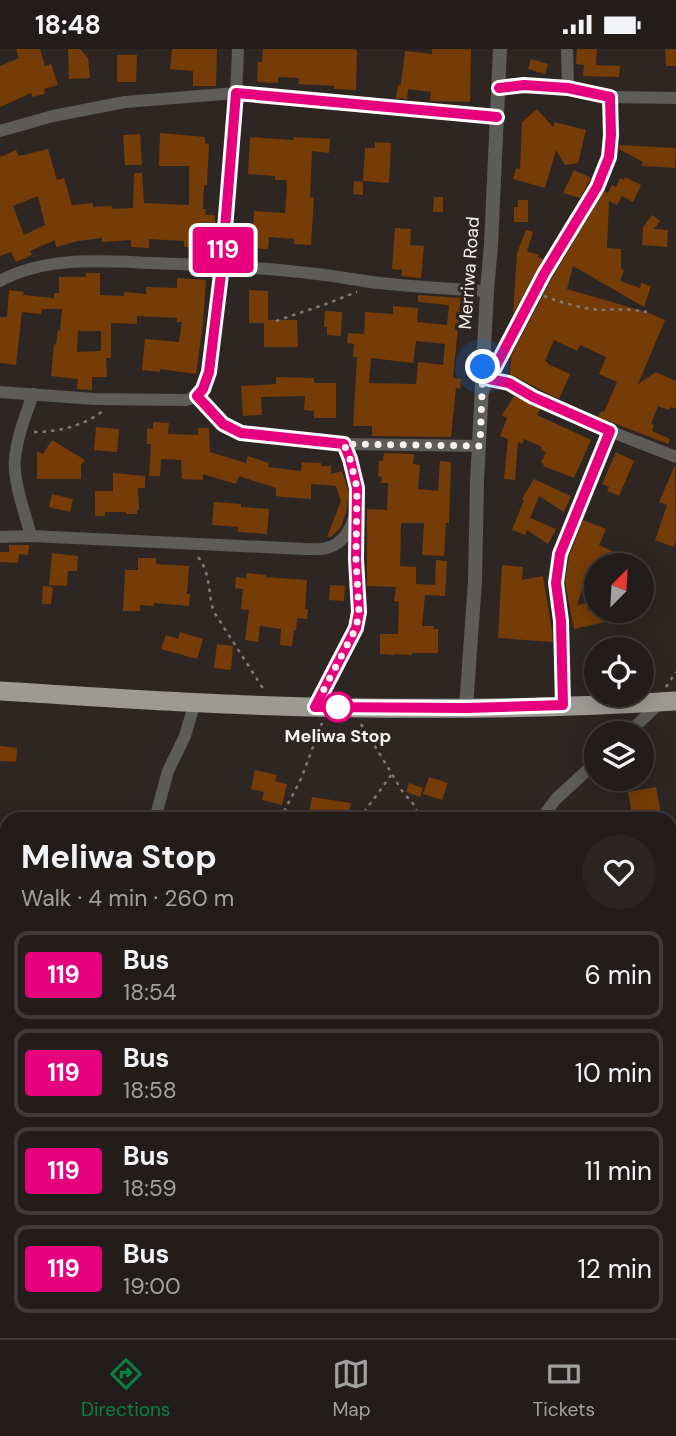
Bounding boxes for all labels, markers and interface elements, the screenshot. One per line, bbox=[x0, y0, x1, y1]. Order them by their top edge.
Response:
text: 18:48 bbox=[35, 8, 101, 42]
street label: Merriwa Road bbox=[453, 216, 485, 330]
line badge: 119 bbox=[183, 227, 263, 273]
text: 119 bbox=[207, 234, 239, 265]
your location bbox=[465, 349, 500, 384]
north arrow bbox=[584, 553, 654, 623]
map controls bbox=[584, 553, 654, 791]
button: locate bbox=[584, 637, 654, 707]
marker: Meliwa Stop bbox=[323, 692, 353, 722]
button: layers bbox=[584, 721, 654, 791]
place label: Meliwa Stop bbox=[285, 724, 391, 748]
text: Meliwa Stop bbox=[21, 835, 217, 878]
button: heart bbox=[582, 835, 656, 909]
text: Walk · 4 min · 260 m bbox=[21, 883, 234, 913]
text: Bus bbox=[123, 943, 169, 977]
text: 6 min bbox=[584, 958, 652, 992]
text: 119 bbox=[47, 959, 80, 990]
text: 18:54 bbox=[123, 977, 177, 1007]
text: Bus bbox=[123, 1041, 169, 1075]
text: 10 min bbox=[575, 1056, 652, 1090]
text: 119 bbox=[47, 1057, 80, 1088]
text: 18:58 bbox=[123, 1075, 177, 1105]
text: Bus bbox=[123, 1139, 169, 1173]
text: 11 min bbox=[585, 1154, 652, 1188]
text: 119 bbox=[47, 1155, 80, 1186]
text: 18:59 bbox=[123, 1173, 177, 1203]
text: Bus bbox=[123, 1237, 169, 1271]
text: 12 min bbox=[578, 1252, 652, 1286]
text: 119 bbox=[47, 1253, 80, 1284]
text: 19:00 bbox=[123, 1271, 181, 1301]
tab: Directions bbox=[81, 1355, 170, 1422]
tab: Map bbox=[332, 1355, 371, 1422]
tab: Tickets bbox=[533, 1355, 595, 1422]

